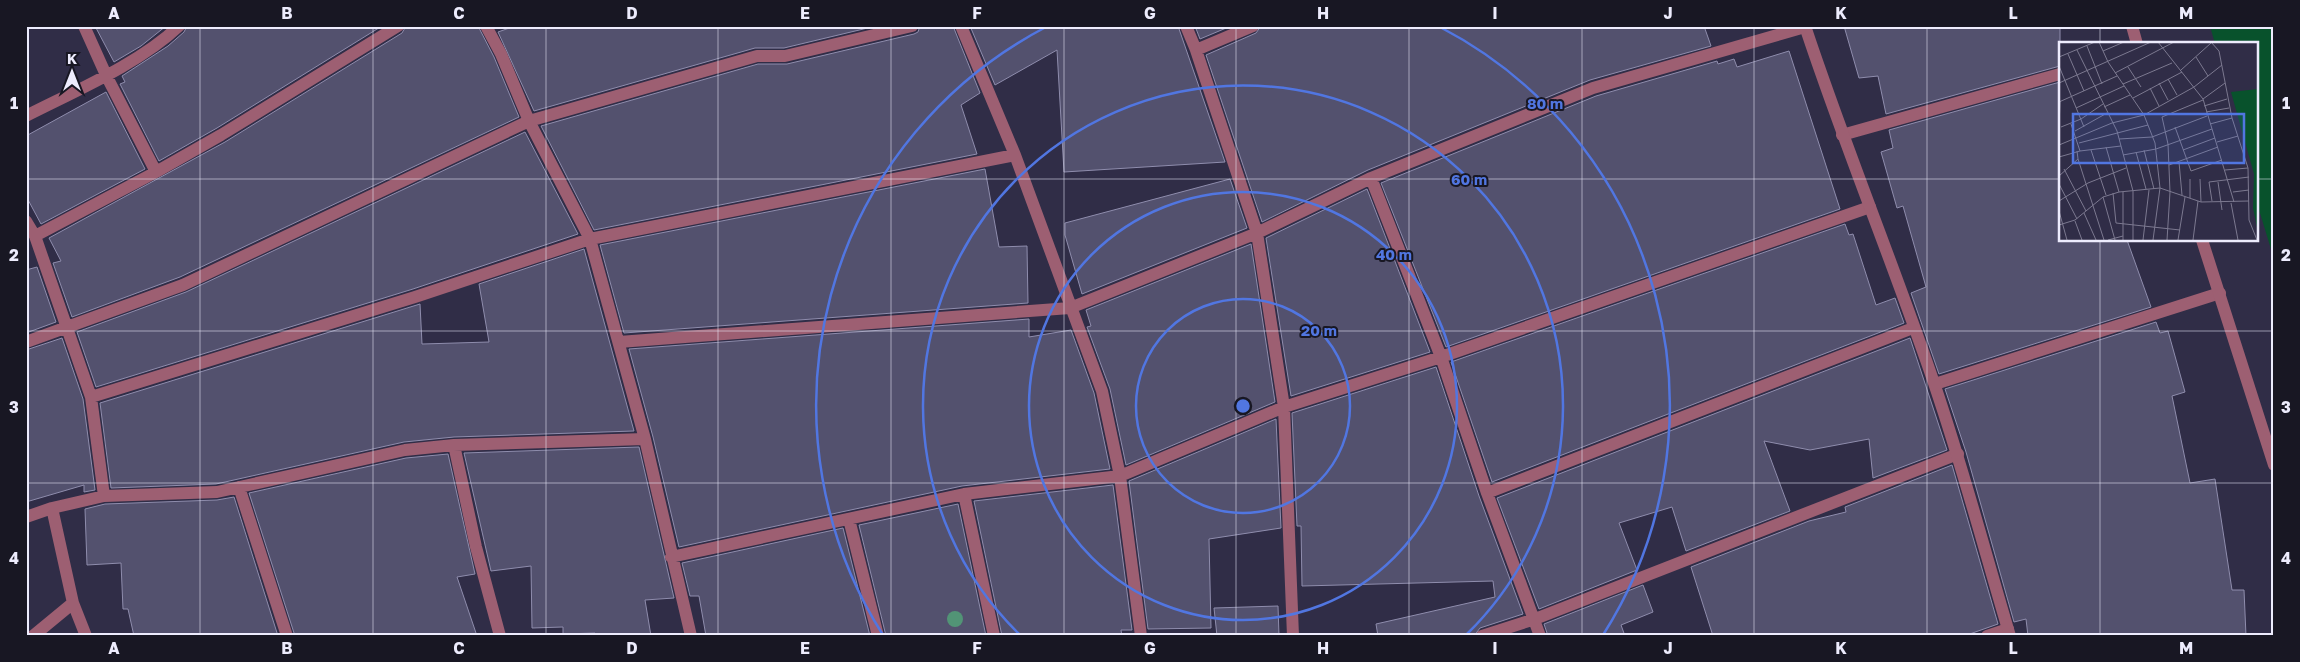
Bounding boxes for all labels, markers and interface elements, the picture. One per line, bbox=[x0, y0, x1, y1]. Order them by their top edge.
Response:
text: A bbox=[108, 3, 120, 23]
text: B bbox=[281, 3, 293, 23]
text: C bbox=[453, 3, 465, 23]
text: D bbox=[626, 3, 638, 23]
text: E bbox=[800, 3, 810, 23]
text: F bbox=[972, 3, 982, 23]
text: G bbox=[1144, 3, 1156, 23]
text: H bbox=[1317, 3, 1329, 23]
text: I bbox=[1492, 3, 1498, 23]
text: J bbox=[1663, 3, 1673, 23]
text: K bbox=[1835, 3, 1847, 23]
text: L bbox=[2008, 3, 2018, 23]
text: M bbox=[2179, 3, 2193, 23]
inset map bbox=[2059, 42, 2258, 241]
north arrow bbox=[48, 48, 98, 98]
text: K bbox=[67, 50, 77, 67]
text: 1 bbox=[10, 93, 18, 113]
text: 1 bbox=[2282, 93, 2290, 113]
text: 80 m bbox=[1527, 94, 1563, 112]
text: 60 m bbox=[1451, 170, 1487, 188]
text: 2 bbox=[9, 245, 19, 265]
text: 40 m bbox=[1376, 245, 1412, 263]
text: 2 bbox=[2281, 245, 2291, 265]
text: 20 m bbox=[1301, 321, 1337, 339]
text: 3 bbox=[9, 397, 19, 417]
centre of rings bbox=[1234, 397, 1252, 415]
text: 3 bbox=[2281, 397, 2291, 417]
text: 4 bbox=[9, 548, 19, 568]
text: 4 bbox=[2281, 548, 2291, 568]
text: A bbox=[108, 638, 120, 658]
text: B bbox=[281, 638, 293, 658]
text: C bbox=[453, 638, 465, 658]
text: D bbox=[626, 638, 638, 658]
text: E bbox=[800, 638, 810, 658]
text: F bbox=[972, 638, 982, 658]
text: G bbox=[1144, 638, 1156, 658]
text: H bbox=[1317, 638, 1329, 658]
text: I bbox=[1492, 638, 1498, 658]
text: J bbox=[1663, 638, 1673, 658]
text: K bbox=[1835, 638, 1847, 658]
text: L bbox=[2008, 638, 2018, 658]
text: M bbox=[2179, 638, 2193, 658]

